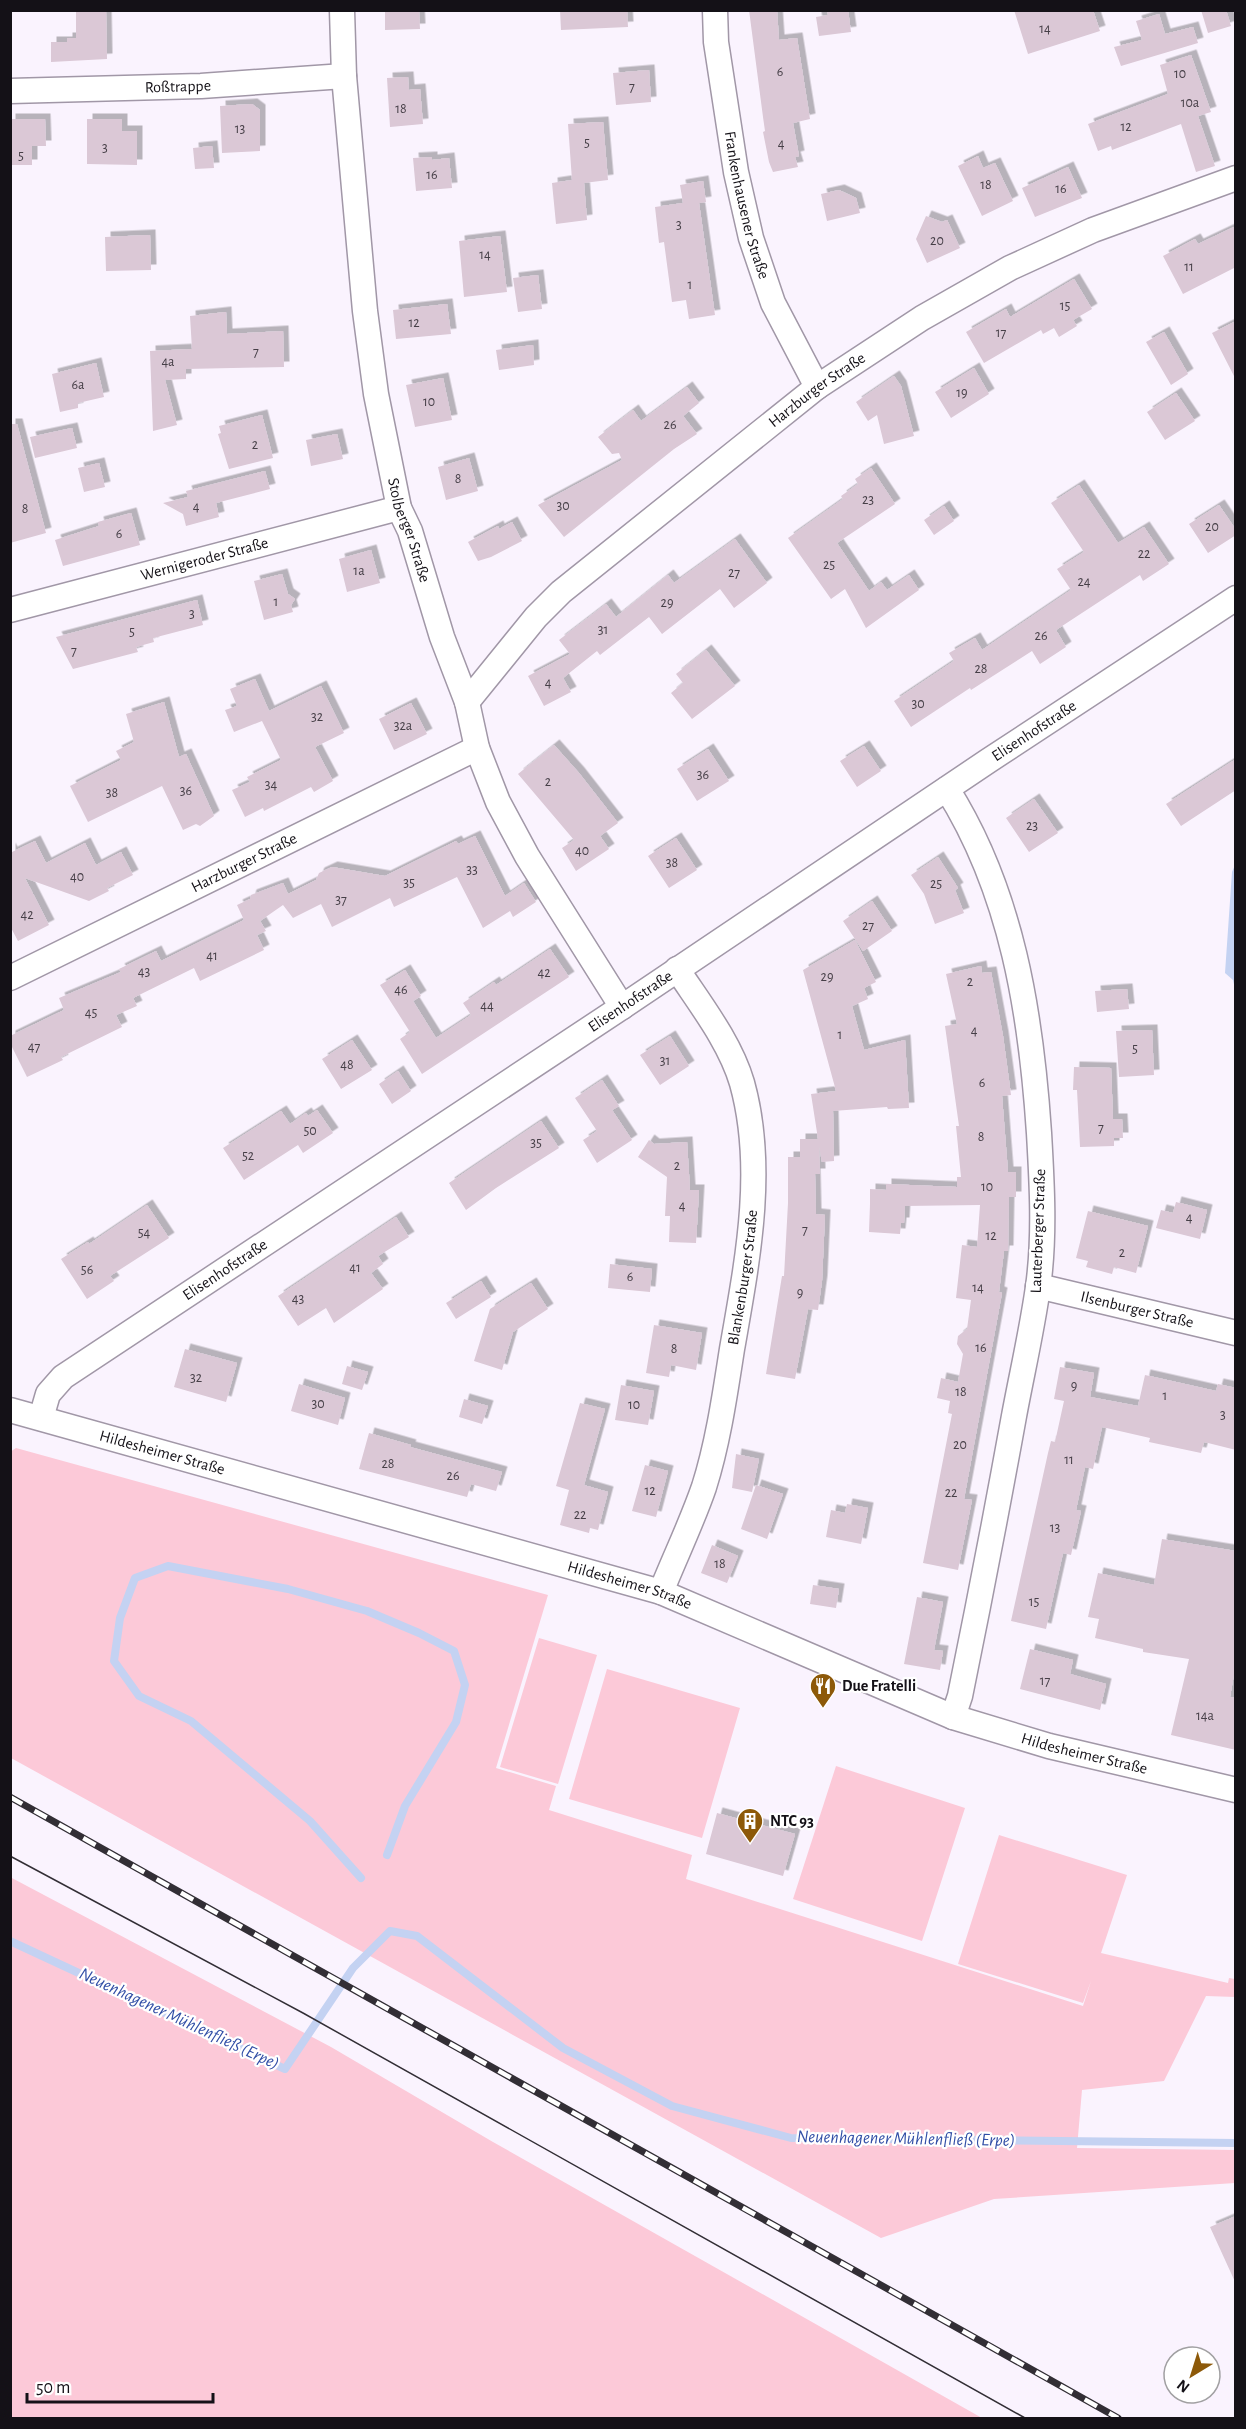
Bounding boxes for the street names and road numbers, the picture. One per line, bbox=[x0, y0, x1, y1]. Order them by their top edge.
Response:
street label: Roßtrappe bbox=[145, 77, 212, 95]
street label: Frankenhausener Straße bbox=[722, 130, 772, 281]
street label: Harzburger Straße bbox=[766, 350, 868, 430]
street label: Stolberger Straße bbox=[385, 476, 433, 584]
street label: Wernigeroder Straße bbox=[139, 535, 270, 583]
street label: Elisenhofstraße bbox=[989, 697, 1079, 764]
street label: Harzburger Straße bbox=[189, 830, 299, 895]
street label: Elisenhofstraße bbox=[585, 968, 675, 1035]
street label: Lauterberger Straße bbox=[1028, 1168, 1048, 1294]
street label: Blankenburger Straße bbox=[725, 1209, 760, 1346]
street label: Elisenhofstraße bbox=[180, 1236, 270, 1303]
street label: Ilsenburger Straße bbox=[1079, 1288, 1195, 1331]
street label: Hildesheimer Straße bbox=[98, 1427, 227, 1478]
street label: Hildesheimer Straße bbox=[566, 1558, 694, 1612]
street label: Hildesheimer Straße bbox=[1019, 1730, 1149, 1777]

